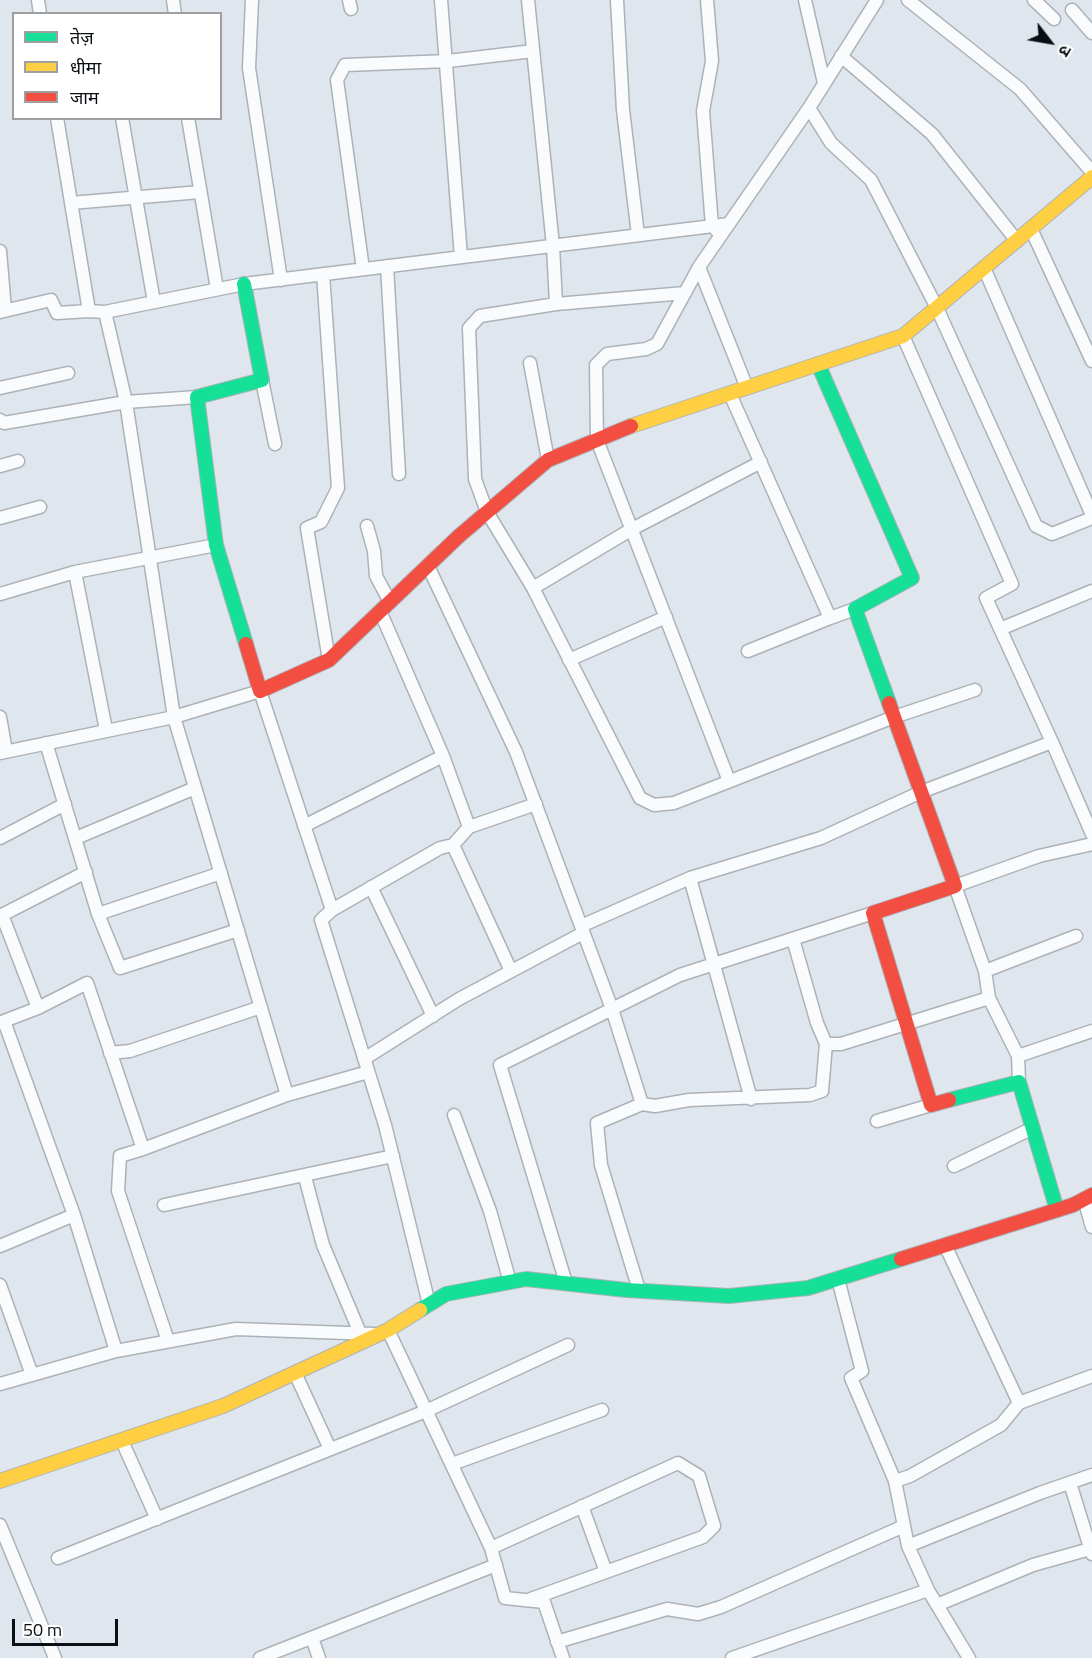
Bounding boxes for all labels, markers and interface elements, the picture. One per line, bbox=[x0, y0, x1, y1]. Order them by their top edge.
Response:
legend bbox=[12, 12, 222, 120]
north arrow bbox=[1020, 12, 1080, 72]
text: तेज़ bbox=[70, 24, 94, 51]
text: उ bbox=[1053, 41, 1078, 61]
text: धीमा bbox=[70, 54, 101, 81]
text: जाम bbox=[70, 84, 99, 111]
scale bar bbox=[15, 1607, 122, 1645]
text: 50 m bbox=[23, 1616, 62, 1643]

